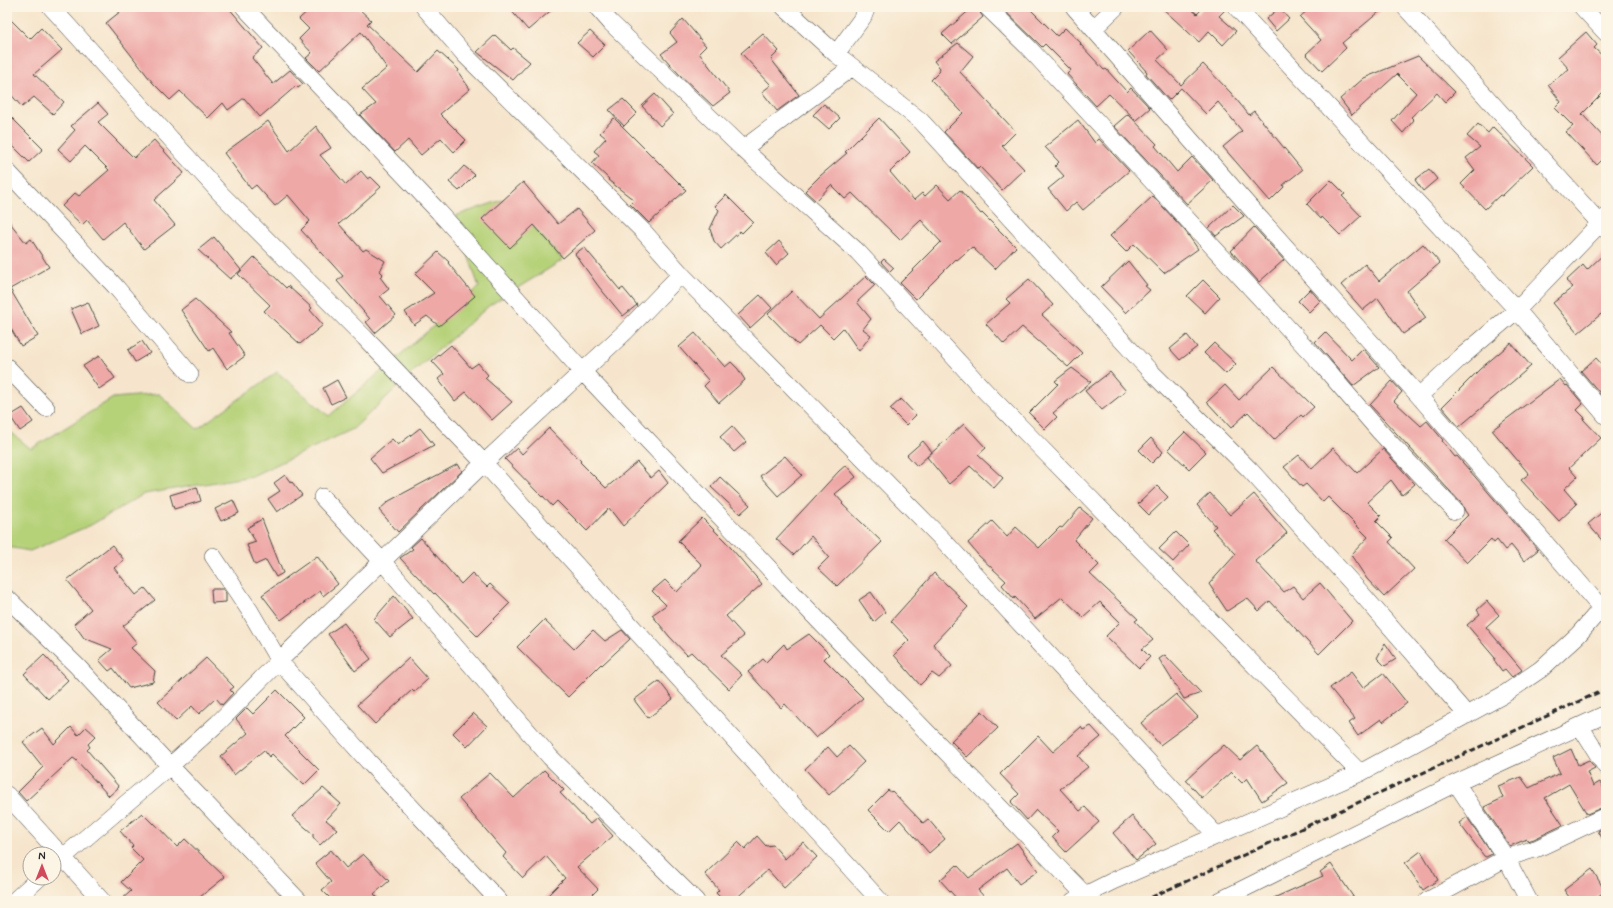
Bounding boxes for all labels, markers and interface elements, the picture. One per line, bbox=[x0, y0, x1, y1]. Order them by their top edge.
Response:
north arrow bbox=[22, 846, 62, 886]
text: N bbox=[38, 850, 46, 864]

